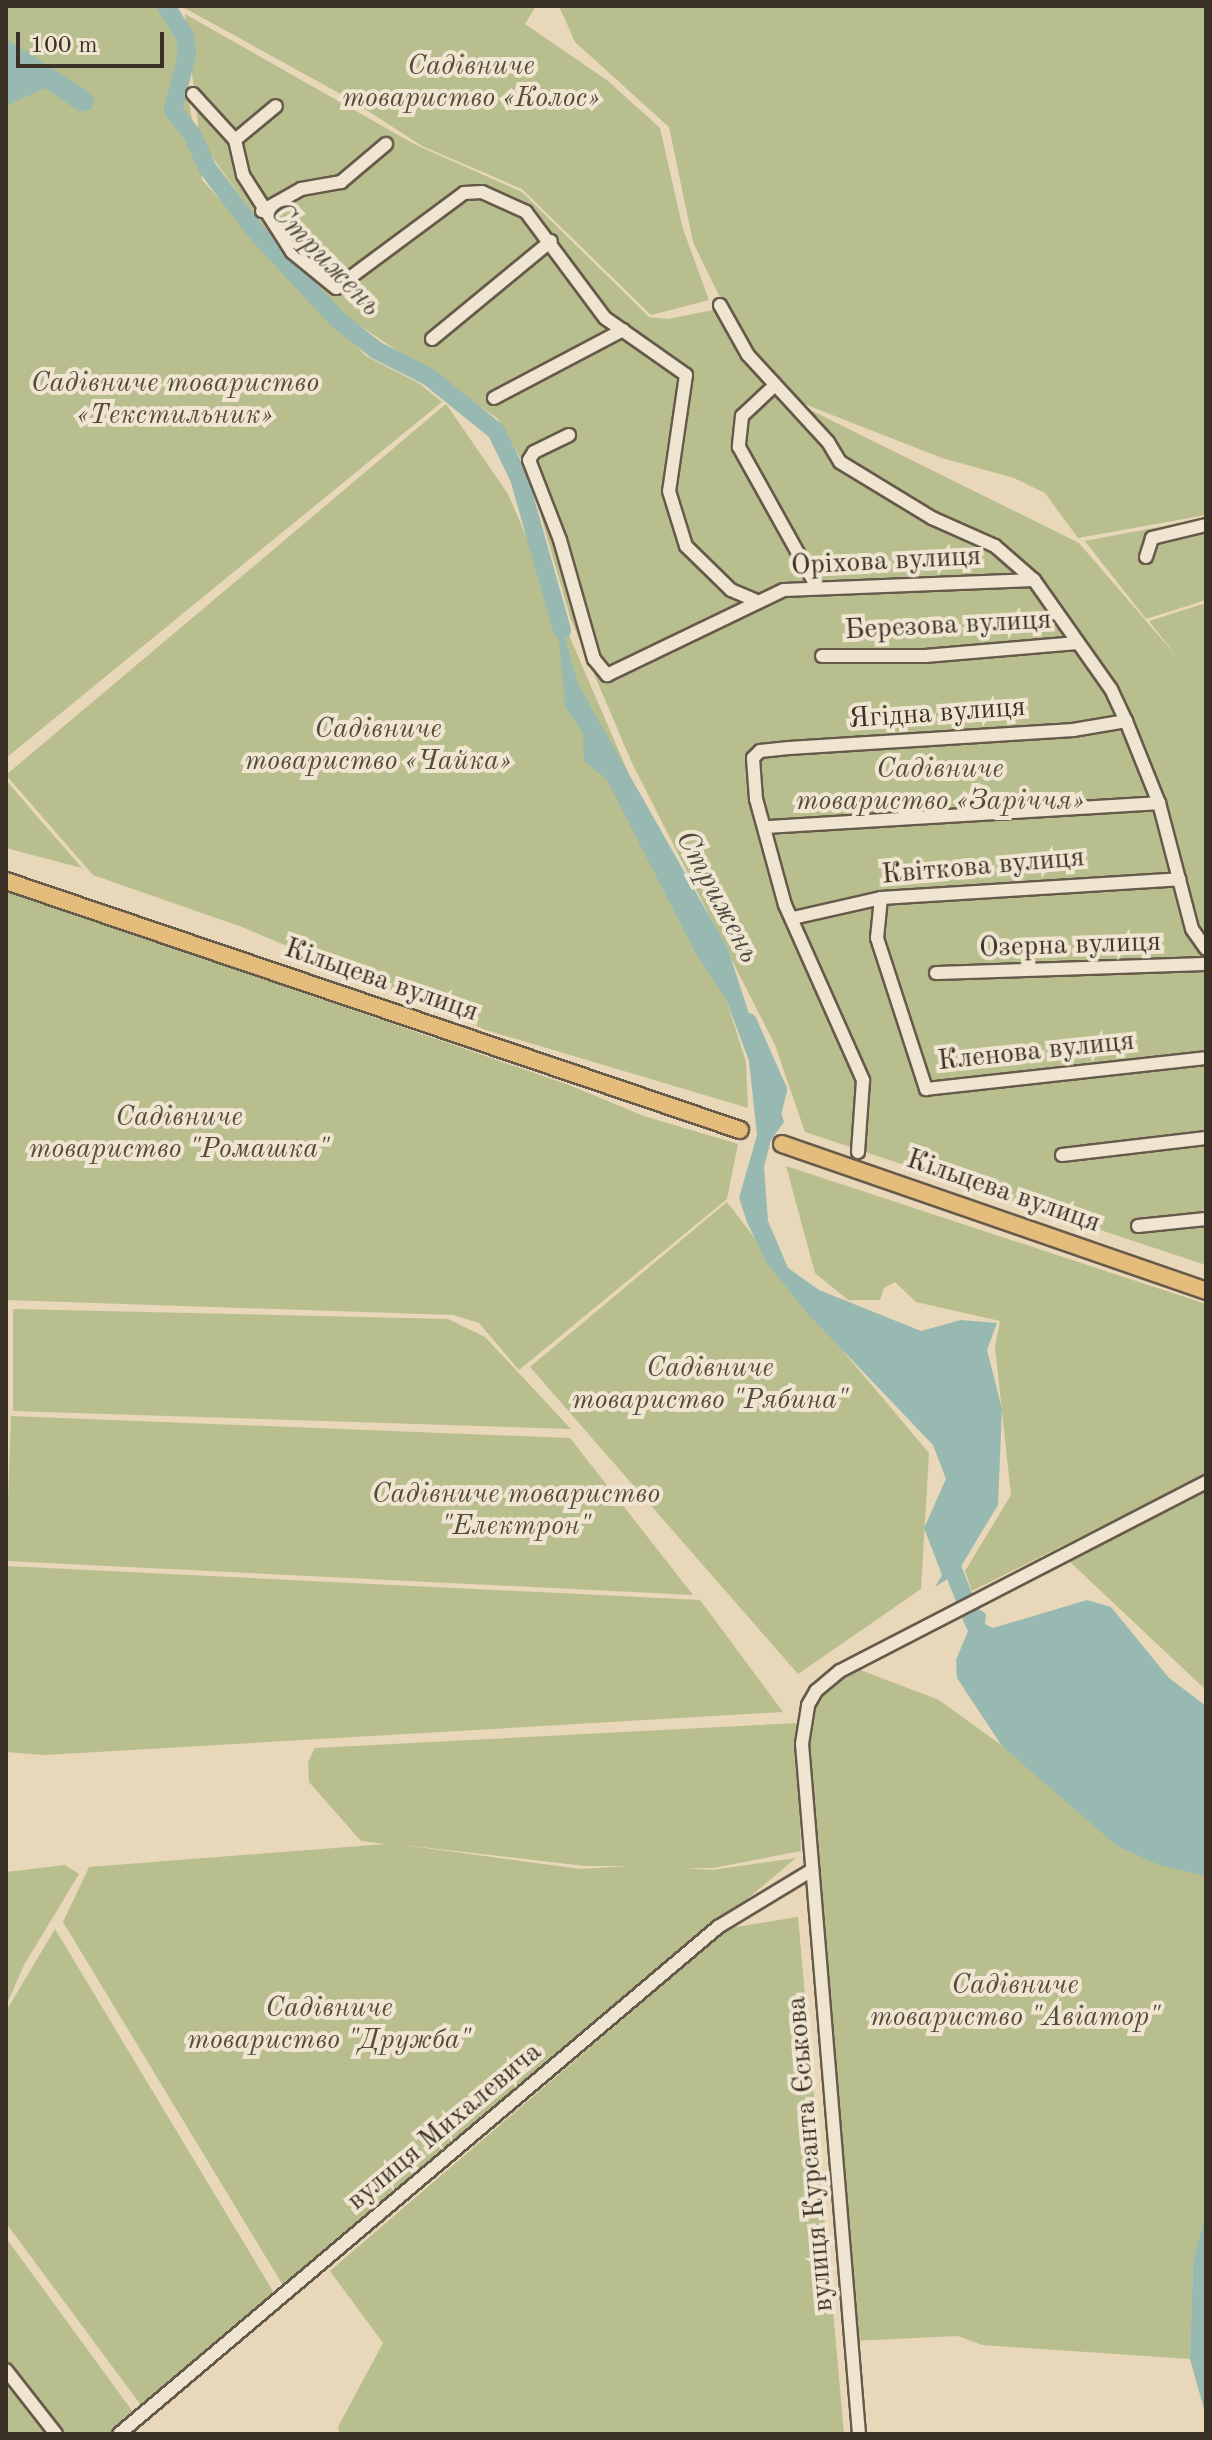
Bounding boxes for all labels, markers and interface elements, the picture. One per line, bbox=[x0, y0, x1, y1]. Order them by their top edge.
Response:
scale bar bbox=[20, 16, 168, 66]
text: 100 m bbox=[30, 34, 98, 58]
park label: Садівниче товариство «Колос» bbox=[342, 50, 600, 116]
water label: Стрижень bbox=[262, 195, 388, 325]
park label: Садівниче товариство «Текстильник» bbox=[31, 367, 319, 433]
street label: Оріхова вулиця bbox=[790, 540, 982, 584]
street label: Березова вулиця bbox=[844, 604, 1052, 648]
street label: Ягідна вулиця bbox=[847, 691, 1027, 737]
park label: Садівниче товариство «Чайка» bbox=[245, 713, 511, 779]
park label: Садівниче товариство «Заріччя» bbox=[796, 753, 1084, 819]
water label: Стрижень bbox=[667, 824, 767, 970]
street label: Квіткова вулиця bbox=[880, 841, 1086, 893]
street label: Озерна вулиця bbox=[978, 926, 1162, 966]
street label: Кільцева вулиця bbox=[280, 932, 482, 1030]
street label: Кленова вулиця bbox=[936, 1025, 1136, 1079]
park label: Садівниче товариство "Ромашка" bbox=[29, 1101, 329, 1167]
street label: Кільцева вулиця bbox=[902, 1143, 1104, 1241]
park label: Садівниче товариство "Рябина" bbox=[572, 1352, 848, 1418]
park label: Садівниче товариство "Електрон" bbox=[372, 1478, 660, 1544]
park label: Садівниче товариство "Авіатор" bbox=[870, 1969, 1160, 2035]
park label: Садівниче товариство "Дружба" bbox=[187, 1992, 471, 2058]
street label: вулиця Курсанта Єськова bbox=[780, 1995, 842, 2313]
street label: вулиця Михалевича bbox=[341, 2036, 549, 2218]

